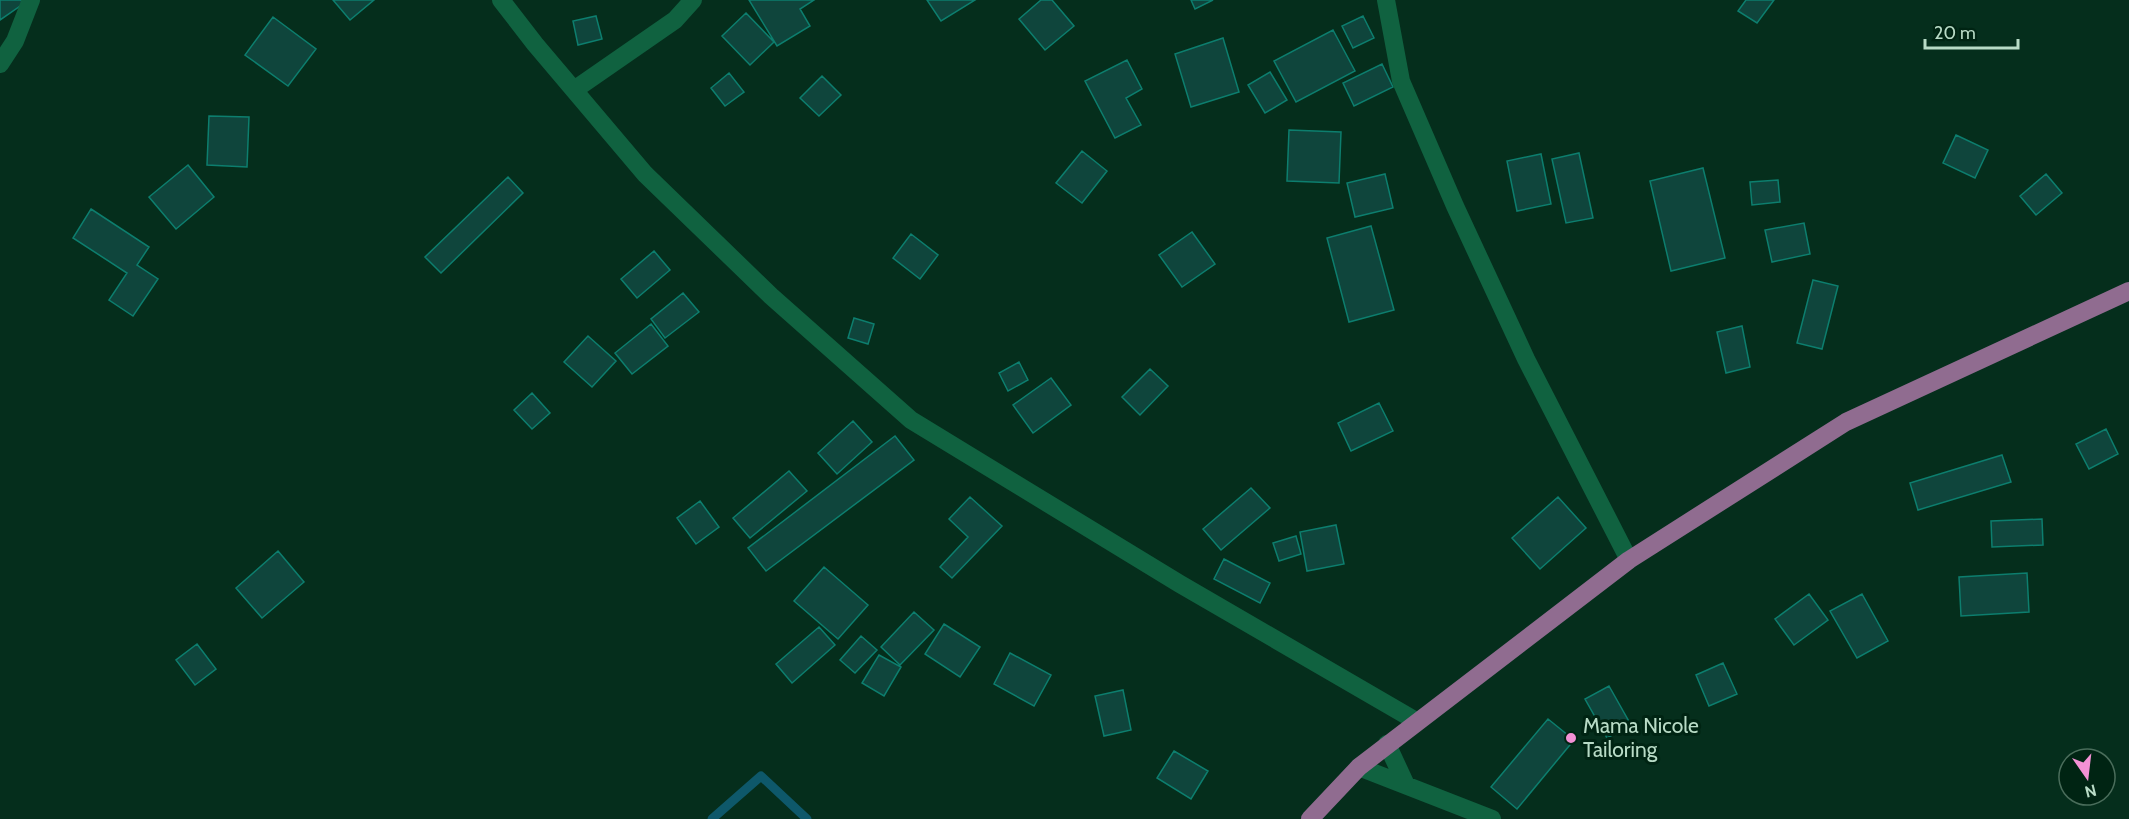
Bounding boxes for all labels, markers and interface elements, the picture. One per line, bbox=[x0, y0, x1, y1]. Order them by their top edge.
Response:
scale bar bbox=[1925, 12, 2018, 50]
text: 20 m bbox=[1934, 22, 1976, 44]
place label: Mama Nicole Tailoring bbox=[1583, 713, 1699, 762]
marker: Mama Nicole Tailoring bbox=[1564, 731, 1578, 745]
north arrow bbox=[2057, 747, 2117, 807]
text: N bbox=[2083, 780, 2098, 802]

